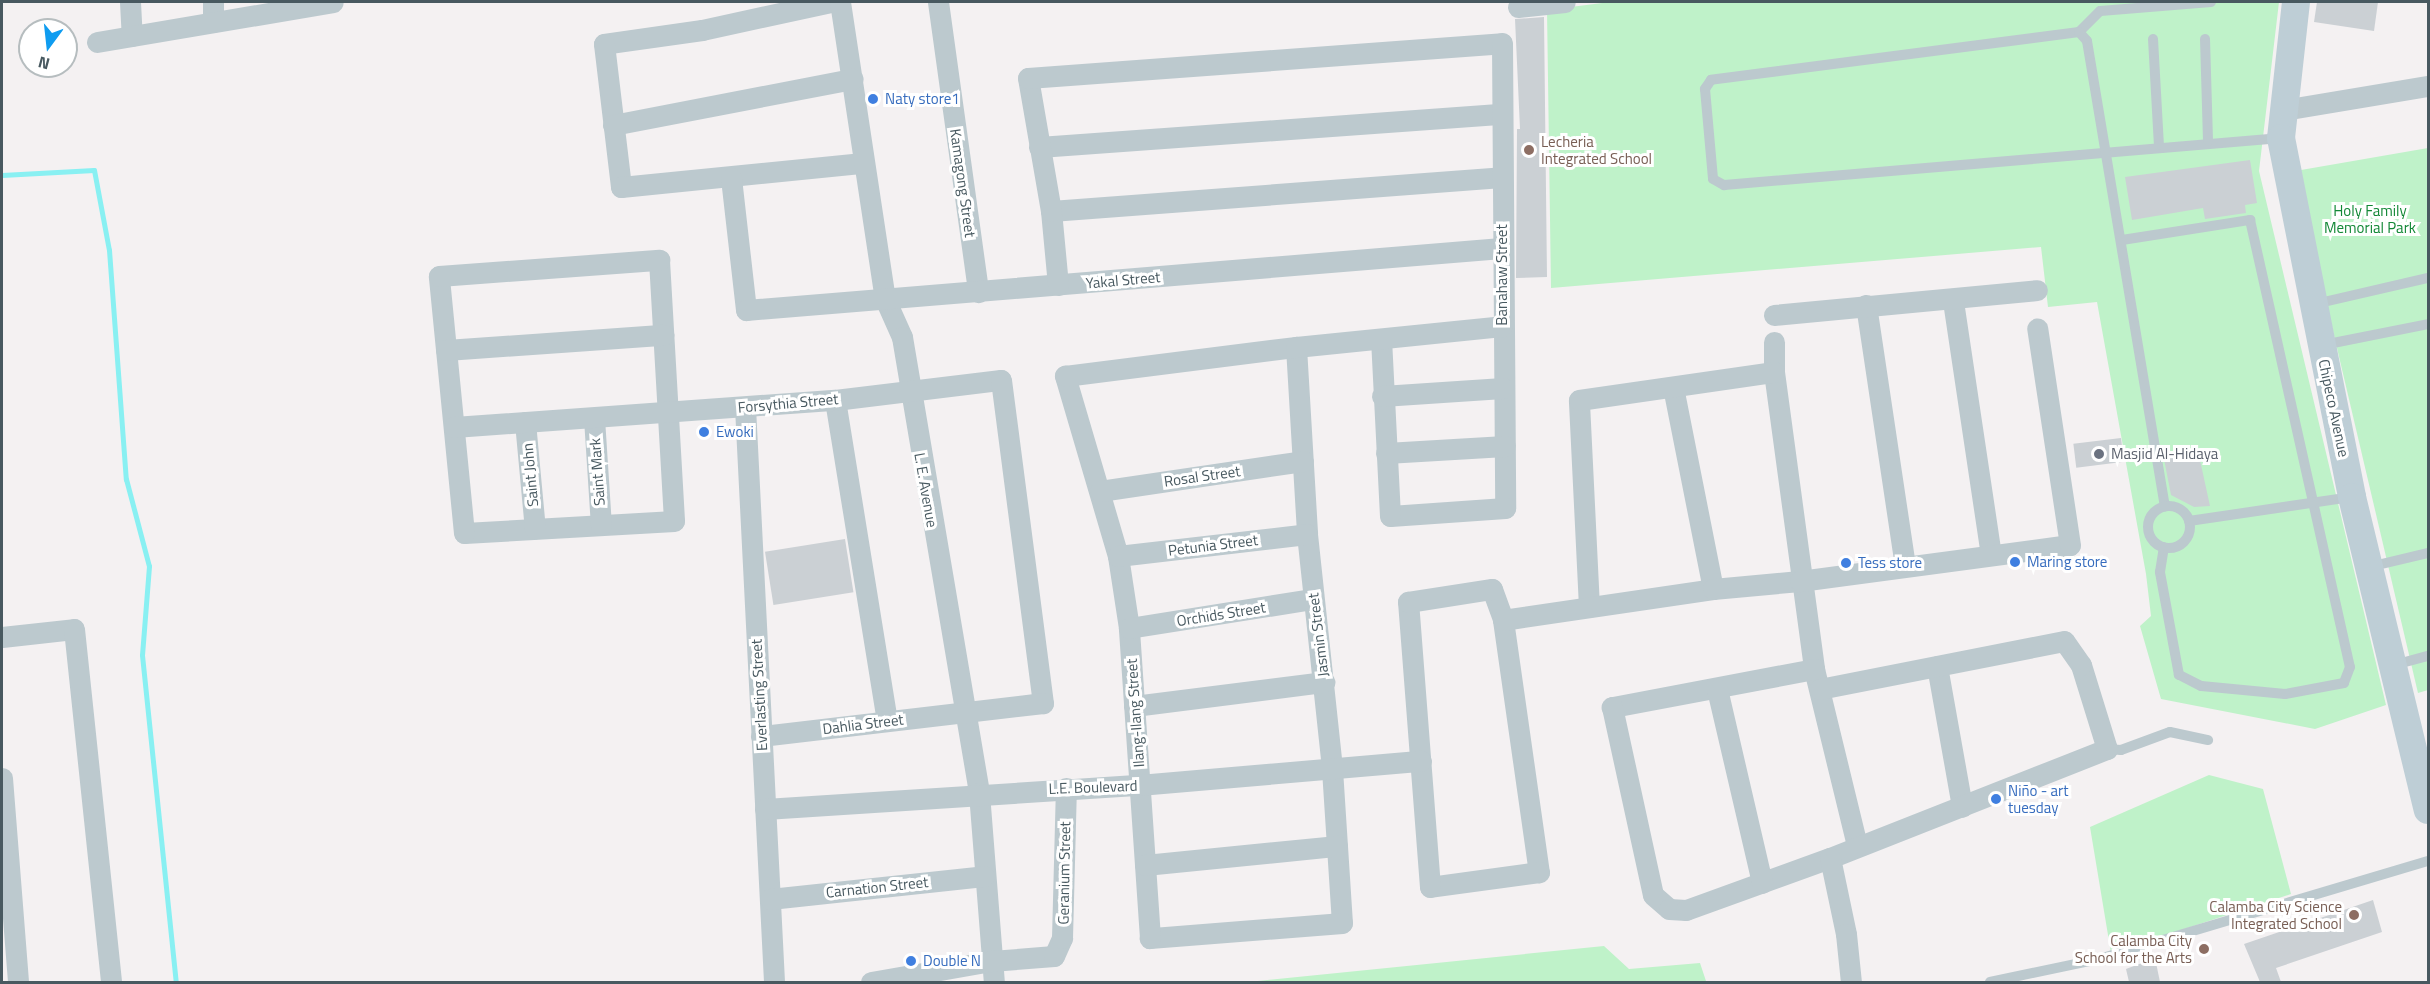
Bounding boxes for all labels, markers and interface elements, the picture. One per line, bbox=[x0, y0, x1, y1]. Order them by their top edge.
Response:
north arrow bbox=[18, 18, 78, 78]
text: N bbox=[35, 50, 52, 76]
place label: Naty store1 bbox=[885, 90, 960, 108]
marker: Naty store1 bbox=[866, 92, 880, 106]
street label: Kamagong Street bbox=[946, 128, 980, 238]
place label: Lecheria Integrated School bbox=[1541, 132, 1652, 167]
marker: Lecheria Integrated School bbox=[1522, 143, 1536, 157]
park label: Holy Family Memorial Park bbox=[2324, 201, 2416, 236]
street label: Banahaw Street bbox=[1493, 224, 1511, 326]
street label: Yakal Street bbox=[1085, 268, 1161, 292]
street label: Chipeco Avenue bbox=[2315, 357, 2353, 459]
street label: Forsythia Street bbox=[737, 390, 839, 416]
place label: Ewoki bbox=[716, 423, 754, 441]
marker: Ewoki bbox=[697, 425, 711, 439]
street label: Saint Mark bbox=[586, 437, 608, 507]
street label: Saint John bbox=[518, 442, 542, 508]
place label: Masjid Al-Hidaya bbox=[2111, 445, 2218, 463]
marker: Masjid Al-Hidaya bbox=[2092, 447, 2106, 461]
street label: L. E. Avenue bbox=[911, 451, 941, 529]
street label: Rosal Street bbox=[1163, 462, 1241, 490]
street label: Petunia Street bbox=[1167, 531, 1259, 559]
place label: Maring store bbox=[2027, 553, 2107, 571]
place label: Tess store bbox=[1858, 554, 1922, 572]
marker: Maring store bbox=[2008, 555, 2022, 569]
marker: Tess store bbox=[1839, 556, 1853, 570]
street label: Jasmin Street bbox=[1304, 592, 1332, 678]
street label: Orchids Street bbox=[1175, 598, 1267, 630]
street label: Everlasting Street bbox=[747, 638, 771, 752]
street label: Ilang-Ilang Street bbox=[1122, 658, 1148, 768]
street label: Dahlia Street bbox=[821, 710, 905, 738]
street label: L.E. Boulevard bbox=[1048, 776, 1138, 798]
place label: Niño - art tuesday bbox=[2008, 781, 2069, 816]
marker: Niño - art tuesday bbox=[1989, 792, 2003, 806]
street label: Geranium Street bbox=[1054, 821, 1074, 925]
street label: Carnation Street bbox=[825, 873, 929, 901]
place label: Calamba City Science Integrated School bbox=[2209, 897, 2342, 932]
marker: Calamba City Science Integrated School bbox=[2347, 908, 2361, 922]
place label: Calamba City School for the Arts bbox=[2075, 931, 2192, 966]
marker: Calamba City School for the Arts bbox=[2197, 942, 2211, 956]
place label: Double N bbox=[923, 952, 981, 970]
marker: Double N bbox=[904, 954, 918, 968]

